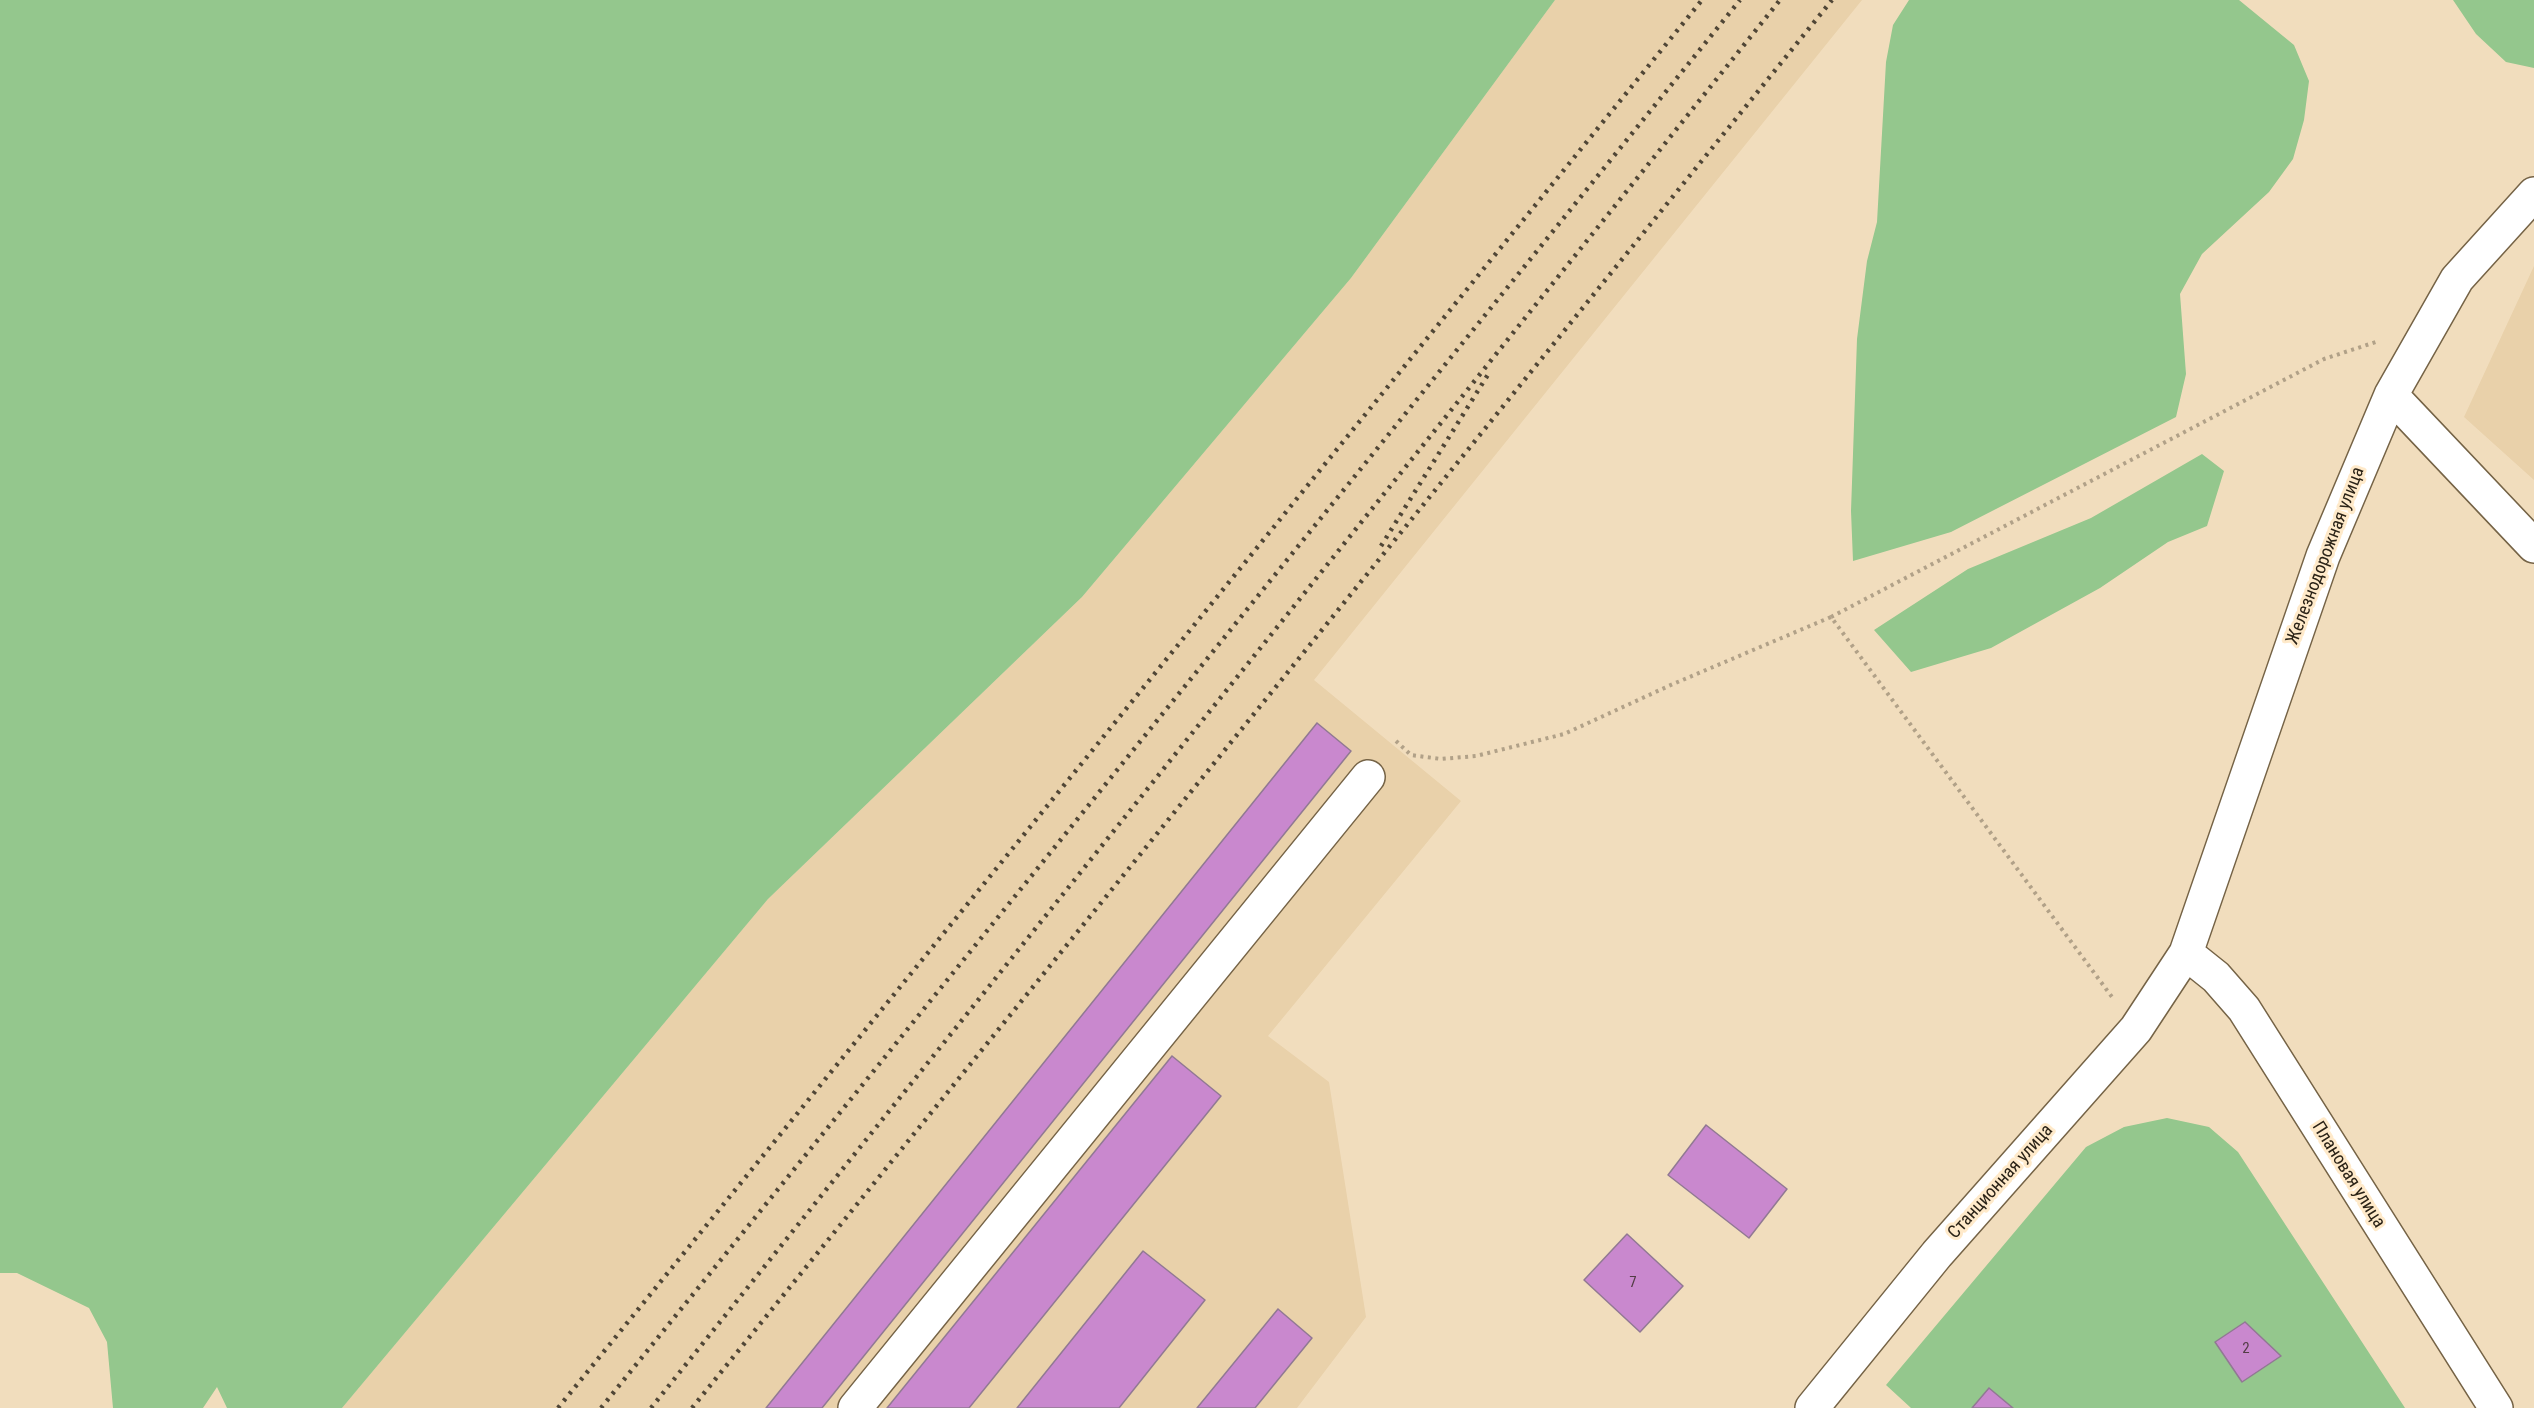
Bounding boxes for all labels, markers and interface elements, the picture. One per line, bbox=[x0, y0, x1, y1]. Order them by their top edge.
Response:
street label: Железнодорожная улица bbox=[2282, 464, 2370, 648]
street label: Плановая улица bbox=[2307, 1118, 2389, 1232]
street label: Станционная улица bbox=[1944, 1120, 2058, 1244]
house number: 7 bbox=[1629, 1274, 1637, 1292]
house number: 2 bbox=[2242, 1340, 2250, 1358]

